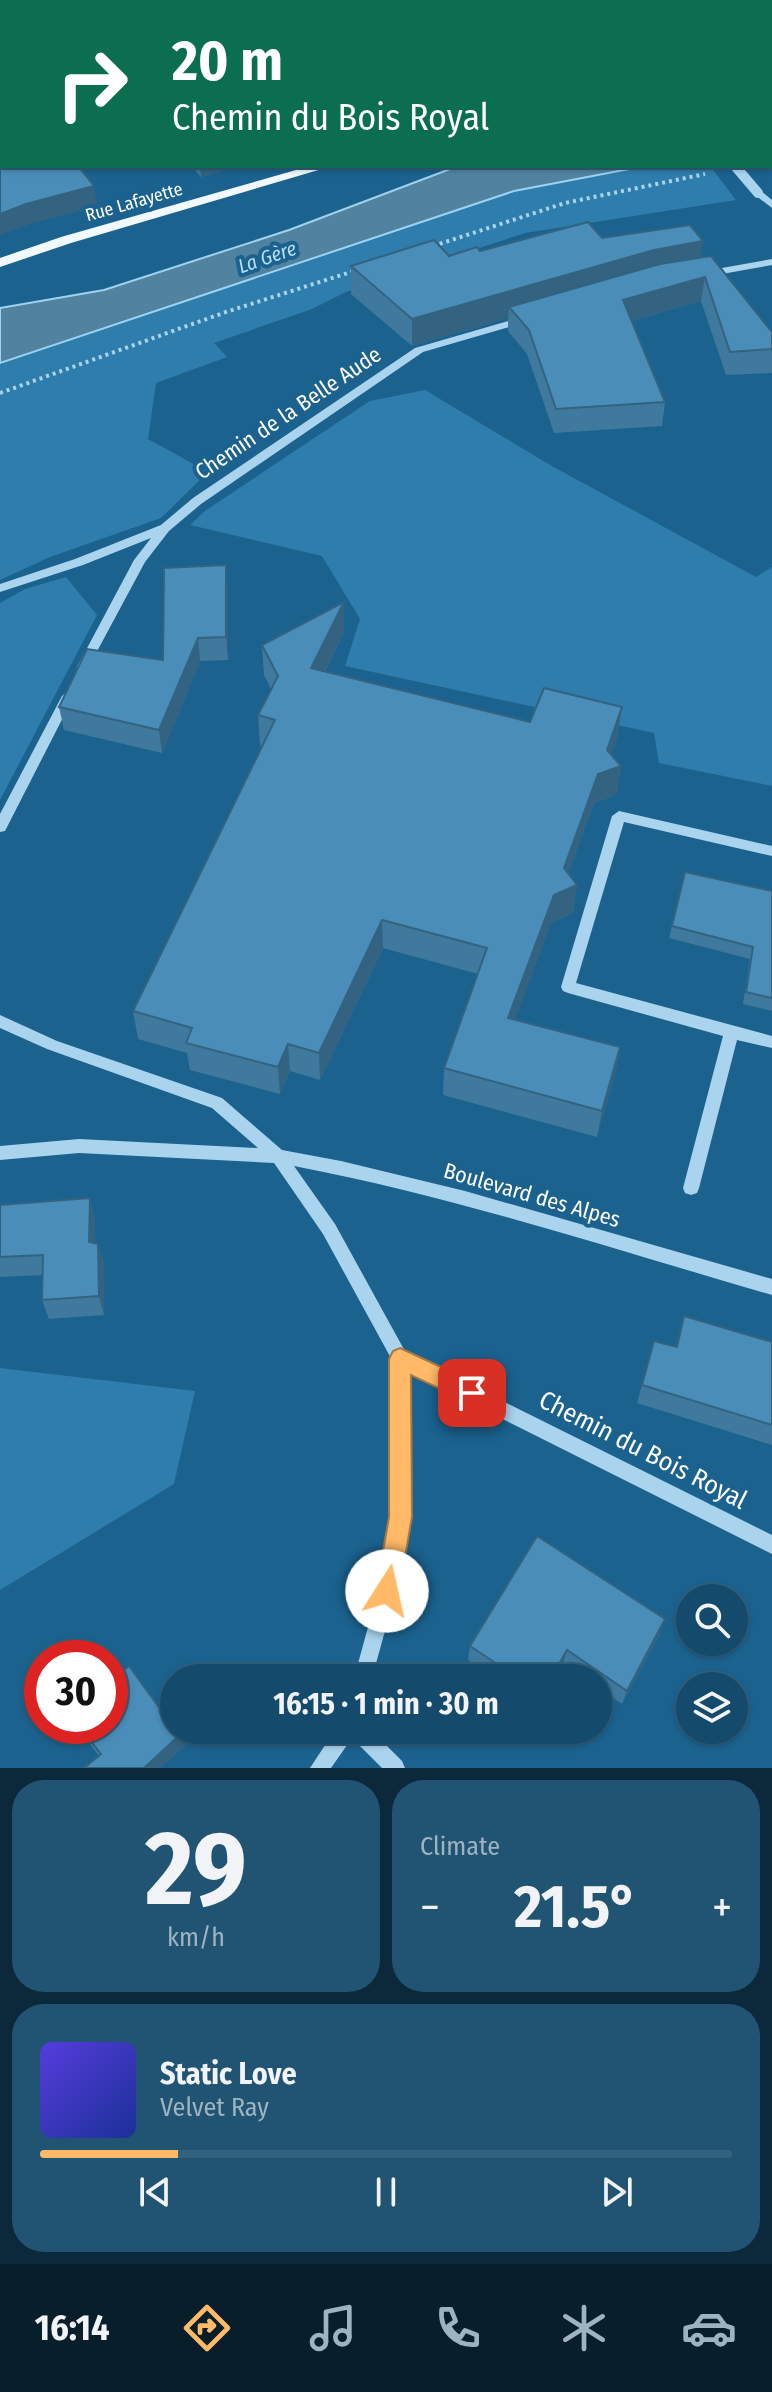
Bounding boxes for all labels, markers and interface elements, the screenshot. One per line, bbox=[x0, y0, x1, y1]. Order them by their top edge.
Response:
text: 20 m bbox=[172, 28, 283, 95]
icon: right bbox=[40, 32, 144, 136]
text: Chemin du Bois Royal bbox=[172, 96, 489, 140]
street label: Rue Lafayette bbox=[83, 178, 185, 226]
water label: La Gère bbox=[235, 236, 300, 278]
street label: Chemin de la Belle Aude bbox=[190, 341, 386, 485]
street label: Boulevard des Alpes bbox=[441, 1157, 623, 1233]
pin bbox=[438, 1359, 506, 1427]
icon: arrive bbox=[450, 1371, 494, 1415]
street label: Chemin du Bois Royal bbox=[534, 1384, 752, 1516]
position arrow bbox=[345, 1549, 429, 1633]
map controls bbox=[676, 1584, 748, 1744]
button: search bbox=[676, 1584, 748, 1656]
speed limit sign: 30 bbox=[24, 1640, 128, 1744]
button: layers bbox=[676, 1672, 748, 1744]
text: 16:15 · 1 min · 30 m bbox=[273, 1686, 499, 1722]
text: 29 bbox=[145, 1807, 247, 1932]
text: Climate bbox=[420, 1831, 500, 1862]
text: 21.5° bbox=[514, 1871, 638, 1943]
text: − bbox=[420, 1881, 440, 1934]
text: + bbox=[712, 1881, 732, 1934]
text: km/h bbox=[167, 1922, 225, 1953]
text: Static Love bbox=[160, 2056, 297, 2092]
text: Velvet Ray bbox=[160, 2092, 269, 2123]
icon: previous bbox=[133, 2170, 177, 2214]
icon: pause bbox=[364, 2170, 408, 2214]
icon: next bbox=[595, 2170, 639, 2214]
icon: directions bbox=[179, 2300, 235, 2356]
icon: music bbox=[305, 2300, 361, 2356]
icon: phone bbox=[430, 2300, 486, 2356]
icon: climate bbox=[556, 2300, 612, 2356]
icon: car bbox=[681, 2300, 737, 2356]
text: 16:14 bbox=[35, 2306, 110, 2350]

